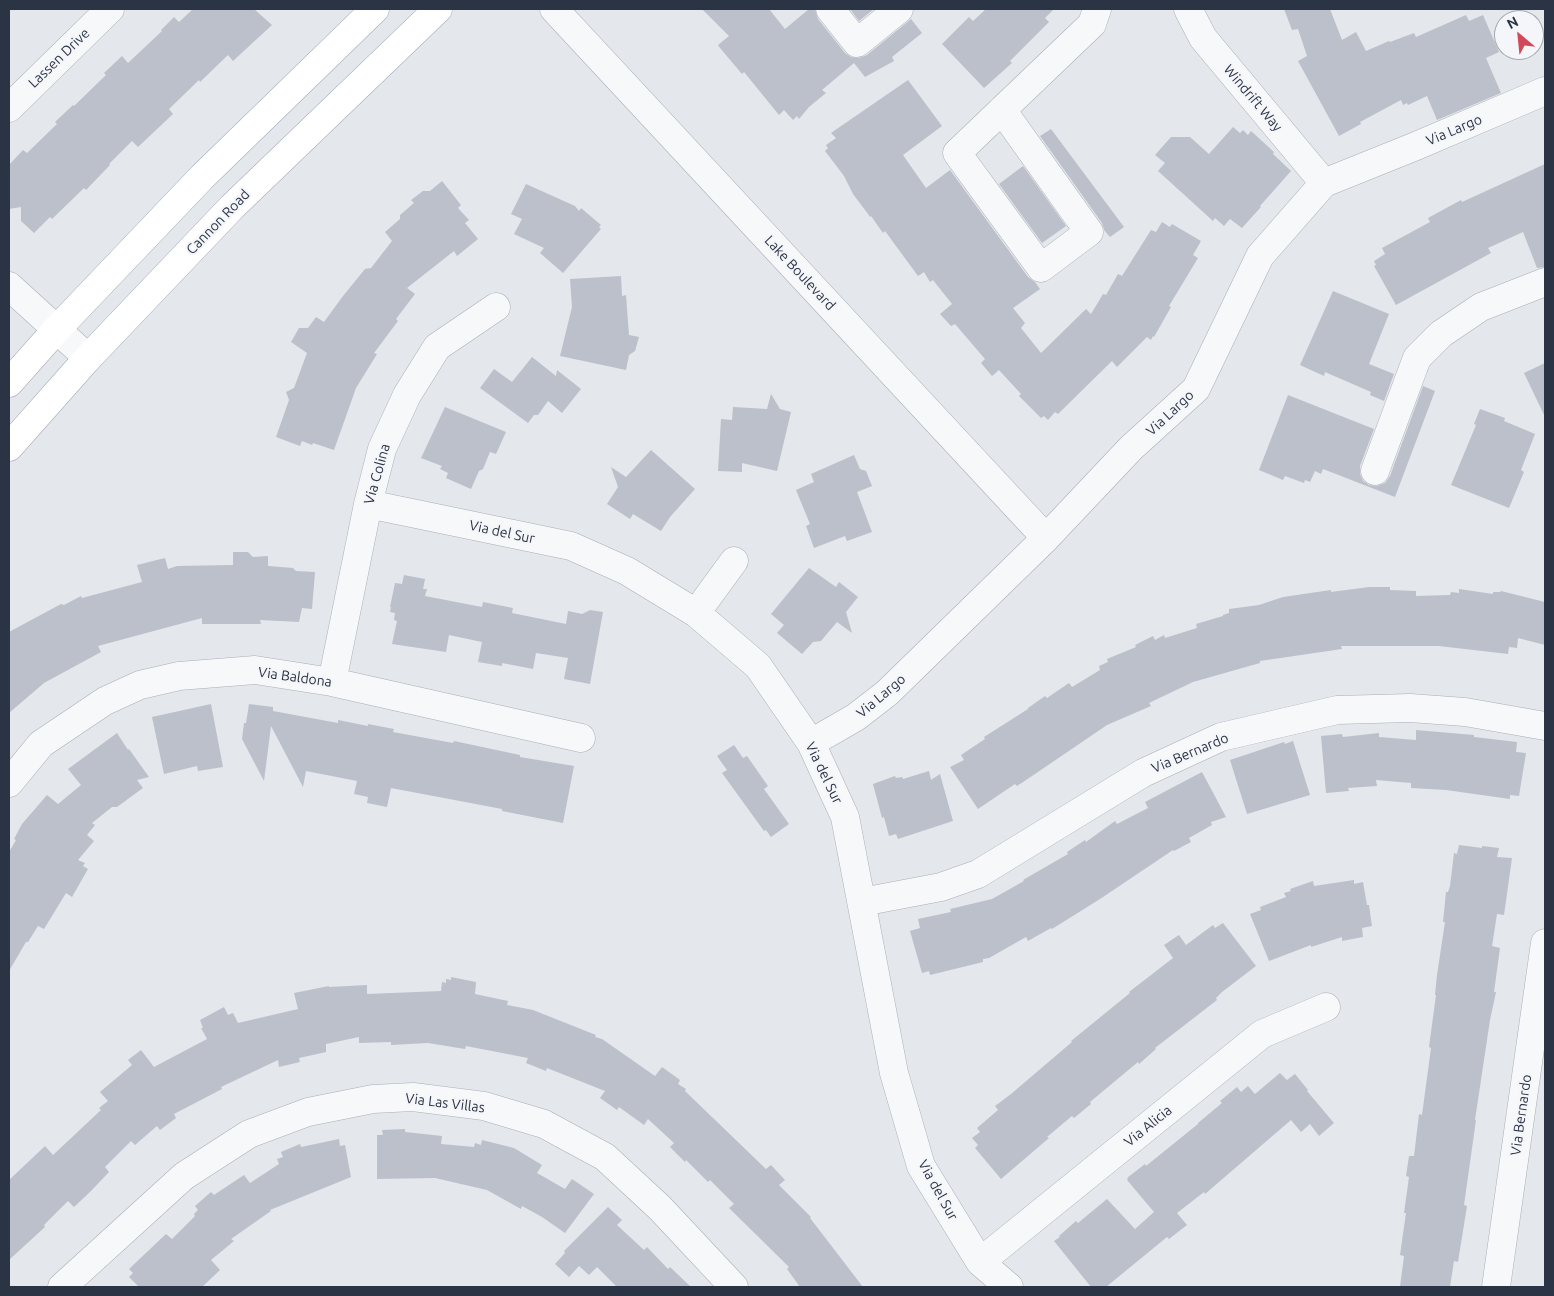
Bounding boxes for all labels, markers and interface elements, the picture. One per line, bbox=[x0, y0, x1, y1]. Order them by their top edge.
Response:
north arrow bbox=[1494, 10, 1544, 60]
text: N bbox=[1504, 13, 1521, 32]
street label: Lassen Drive bbox=[25, 25, 93, 91]
street label: Windrift Way bbox=[1220, 61, 1286, 135]
street label: Via Largo bbox=[1424, 111, 1484, 149]
street label: Cannon Road bbox=[183, 186, 253, 258]
street label: Lake Boulevard bbox=[761, 232, 839, 314]
street label: Via Largo bbox=[1143, 387, 1197, 439]
street label: Via Colina bbox=[360, 442, 394, 506]
street label: Via del Sur bbox=[468, 517, 536, 547]
street label: Via Baldona bbox=[257, 663, 333, 691]
street label: Via Largo bbox=[853, 671, 909, 721]
street label: Via Bernardo bbox=[1149, 729, 1231, 777]
street label: Via del Sur bbox=[802, 739, 846, 807]
street label: Via Bernardo bbox=[1507, 1073, 1535, 1157]
street label: Via Las Villas bbox=[404, 1090, 486, 1116]
street label: Via Alicia bbox=[1121, 1102, 1175, 1150]
street label: Via del Sur bbox=[915, 1157, 961, 1223]

